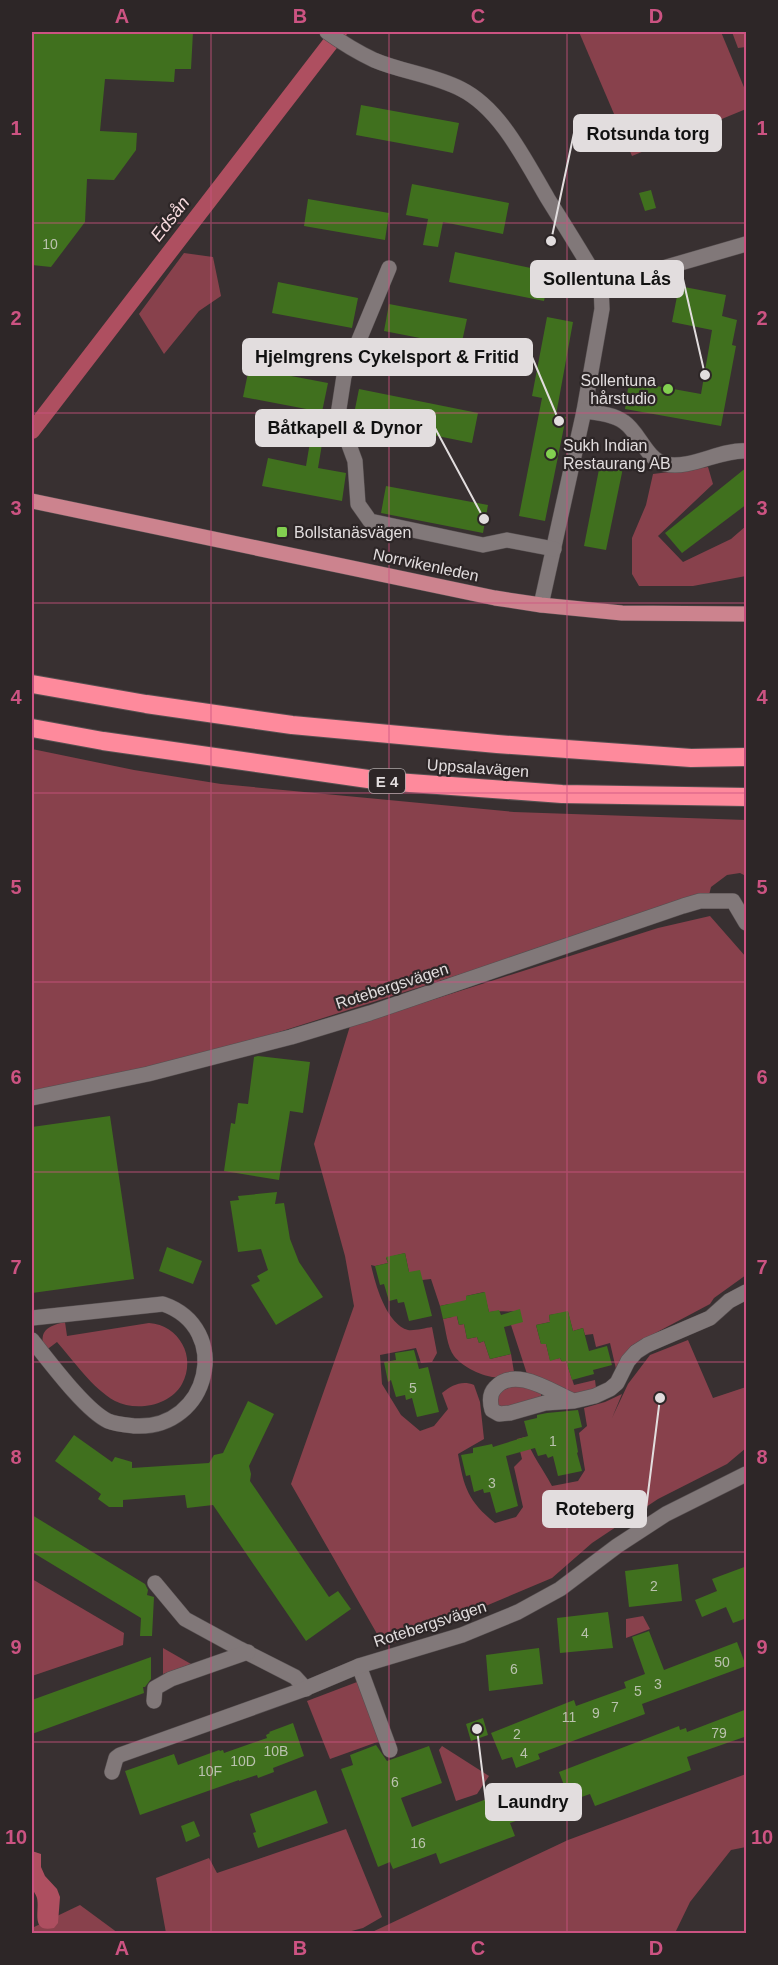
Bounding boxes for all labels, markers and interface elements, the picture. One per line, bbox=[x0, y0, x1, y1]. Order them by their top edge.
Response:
text: A bbox=[115, 5, 129, 27]
text: B bbox=[293, 5, 307, 27]
text: C bbox=[471, 5, 485, 27]
text: D bbox=[649, 5, 663, 27]
callout: Rotsunda torg bbox=[574, 115, 721, 151]
text: 1 bbox=[10, 117, 22, 139]
text: 1 bbox=[756, 117, 768, 139]
text: Rotsunda torg bbox=[587, 124, 710, 144]
water label: Edsån bbox=[146, 193, 194, 245]
house number: 10 bbox=[42, 236, 58, 252]
callout: Sollentuna Lås bbox=[531, 261, 683, 297]
text: Sollentuna Lås bbox=[543, 269, 671, 289]
text: 2 bbox=[10, 307, 22, 329]
text: 2 bbox=[756, 307, 768, 329]
callout: Hjelmgrens Cykelsport & Fritid bbox=[243, 339, 532, 375]
text: Hjelmgrens Cykelsport & Fritid bbox=[255, 347, 519, 367]
place label: Sollentuna hårstudio bbox=[580, 372, 656, 407]
marker: Sollentuna hårstudio bbox=[661, 382, 675, 396]
callout: Båtkapell & Dynor bbox=[256, 410, 435, 446]
text: Båtkapell & Dynor bbox=[267, 418, 423, 438]
place label: Sukh Indian Restaurang AB bbox=[563, 437, 671, 472]
marker: Sukh Indian Restaurang AB bbox=[544, 447, 558, 461]
text: 3 bbox=[10, 497, 22, 519]
text: 3 bbox=[756, 497, 768, 519]
place label: Bollstanäsvägen bbox=[294, 524, 411, 541]
marker: Bollstanäsvägen bbox=[275, 525, 289, 539]
street label: Norrvikenleden bbox=[372, 545, 480, 585]
text: 4 bbox=[10, 686, 22, 708]
text: 4 bbox=[756, 686, 768, 708]
street label: Uppsalavägen bbox=[426, 756, 530, 780]
road number: E 4 bbox=[369, 769, 405, 793]
text: 5 bbox=[10, 876, 22, 898]
text: 5 bbox=[756, 876, 768, 898]
street label: Rotebergsvägen bbox=[334, 960, 450, 1012]
text: 6 bbox=[10, 1066, 22, 1088]
text: 6 bbox=[756, 1066, 768, 1088]
text: 7 bbox=[10, 1256, 22, 1278]
text: 7 bbox=[756, 1256, 768, 1278]
house number: 5 bbox=[409, 1380, 417, 1396]
house number: 1 bbox=[549, 1433, 557, 1449]
text: 8 bbox=[10, 1446, 22, 1468]
text: 8 bbox=[756, 1446, 768, 1468]
house number: 3 bbox=[488, 1475, 496, 1491]
callout: Roteberg bbox=[543, 1491, 646, 1527]
text: Roteberg bbox=[555, 1499, 635, 1519]
house number: 2 bbox=[650, 1578, 658, 1594]
street label: Rotebergsvägen bbox=[372, 1598, 488, 1650]
house number: 4 bbox=[581, 1625, 589, 1641]
text: 9 bbox=[10, 1636, 22, 1658]
text: 9 bbox=[756, 1636, 768, 1658]
house number: 50 bbox=[714, 1654, 730, 1670]
house number: 6 bbox=[510, 1661, 518, 1677]
house number: 3 bbox=[654, 1676, 662, 1692]
house number: 5 bbox=[634, 1683, 642, 1699]
house number: 7 bbox=[611, 1699, 619, 1715]
house number: 9 bbox=[592, 1705, 600, 1721]
house number: 11 bbox=[562, 1709, 576, 1725]
house number: 79 bbox=[711, 1725, 727, 1741]
house number: 2 bbox=[513, 1726, 521, 1742]
house number: 10B bbox=[264, 1743, 288, 1759]
house number: 4 bbox=[520, 1745, 528, 1761]
house number: 10D bbox=[230, 1753, 256, 1769]
house number: 10F bbox=[198, 1763, 222, 1779]
house number: 6 bbox=[391, 1774, 399, 1790]
callout: Laundry bbox=[486, 1784, 581, 1820]
text: Laundry bbox=[497, 1792, 569, 1812]
text: 10 bbox=[5, 1826, 27, 1848]
text: 10 bbox=[751, 1826, 773, 1848]
house number: 16 bbox=[410, 1835, 426, 1851]
text: A bbox=[115, 1937, 129, 1959]
text: B bbox=[293, 1937, 307, 1959]
text: C bbox=[471, 1937, 485, 1959]
text: D bbox=[649, 1937, 663, 1959]

